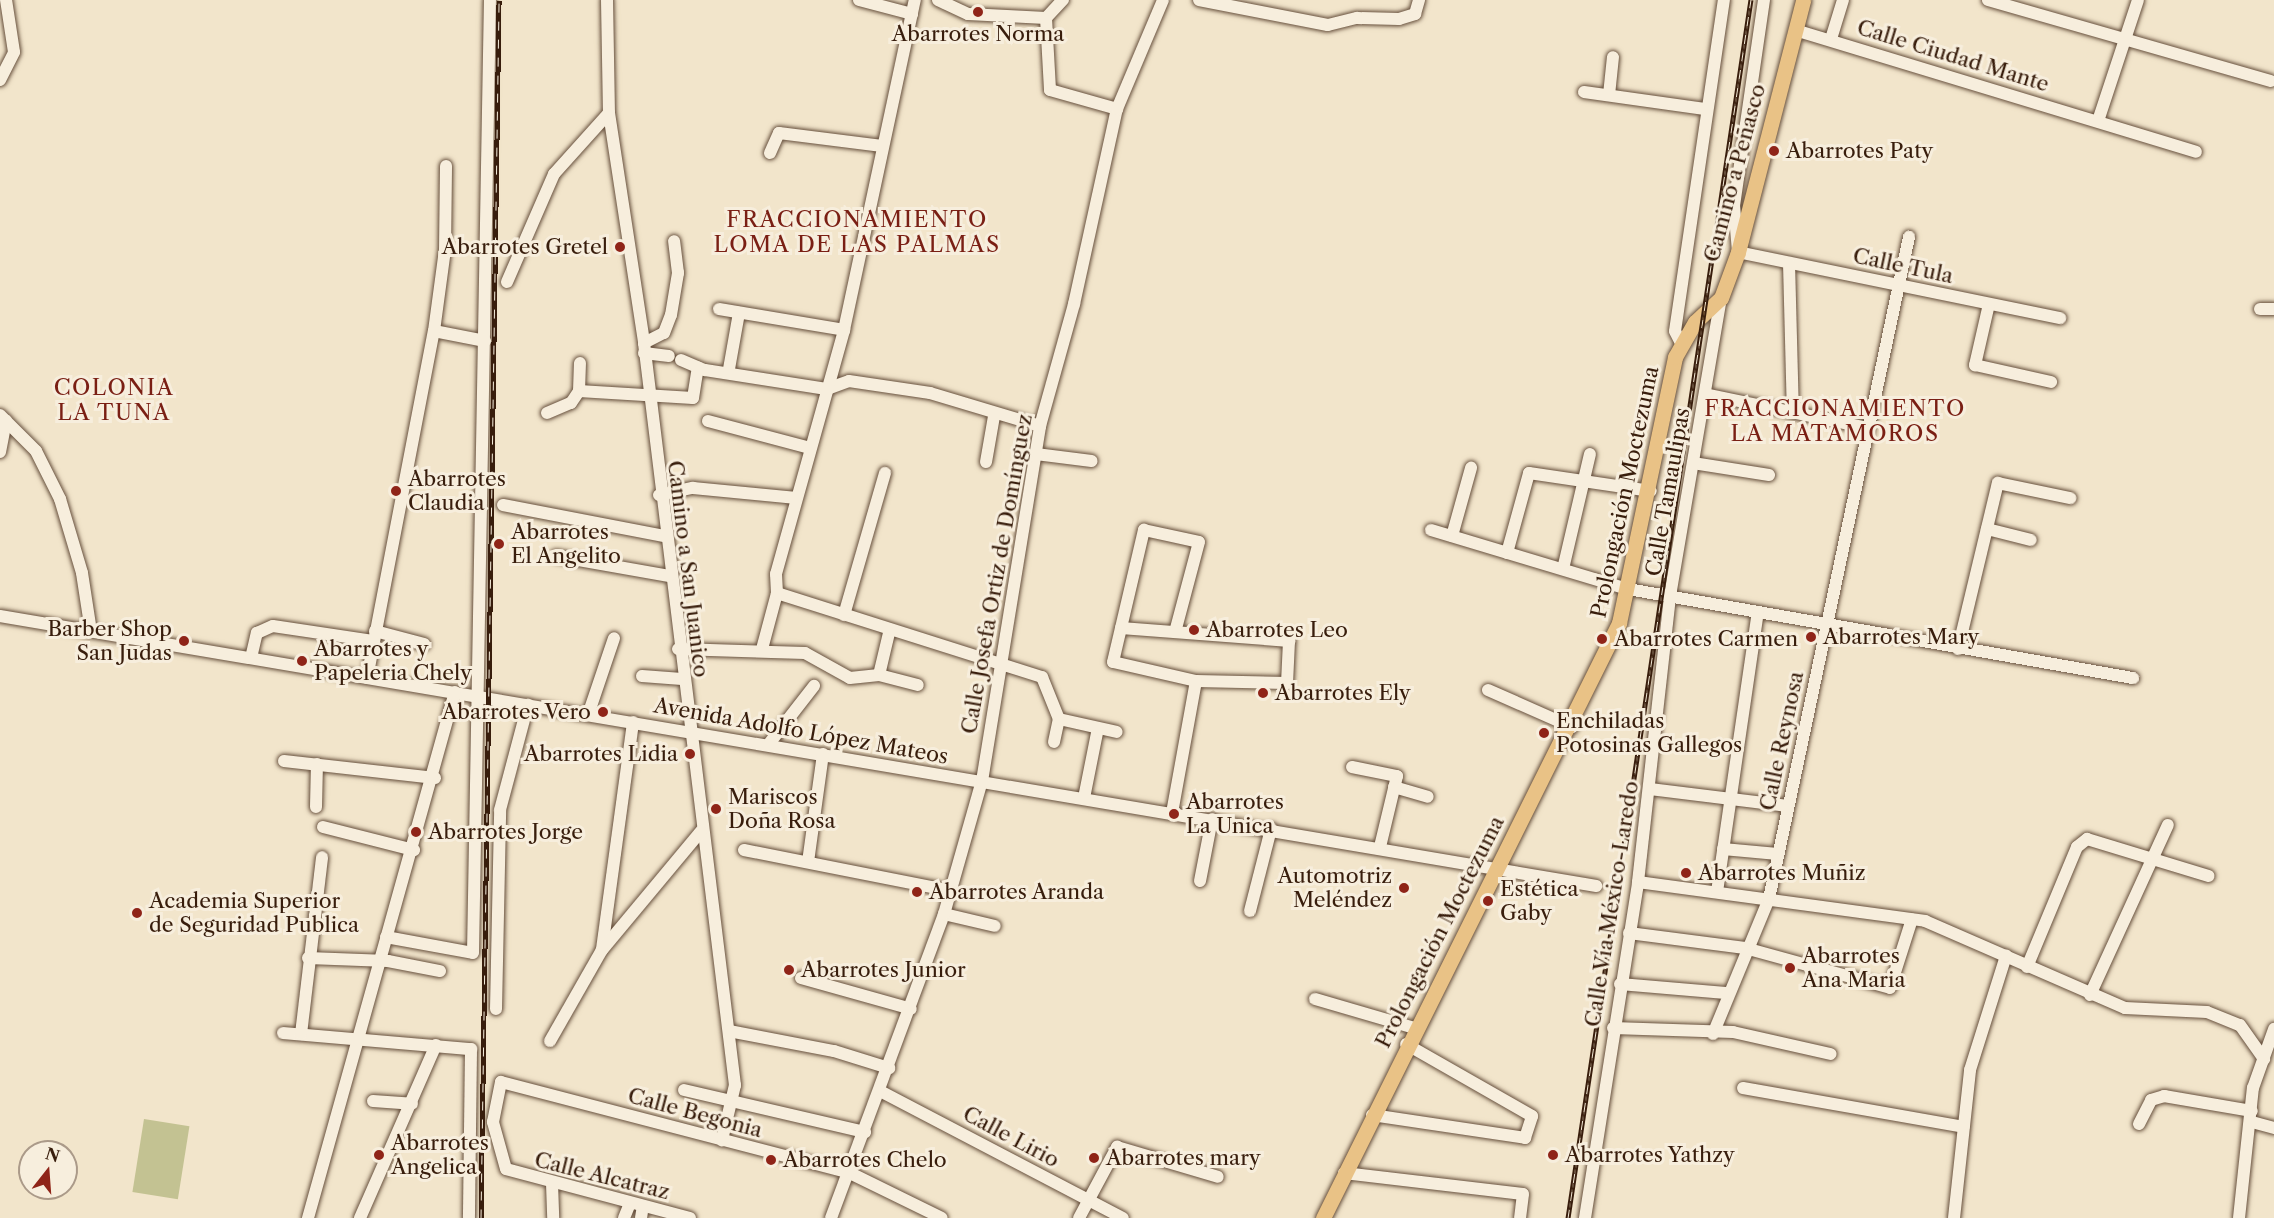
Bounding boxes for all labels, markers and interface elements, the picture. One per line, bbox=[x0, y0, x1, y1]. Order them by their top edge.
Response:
marker: Abarrotes Norma bbox=[971, 5, 985, 19]
street label: Calle Ciudad Mante bbox=[1854, 15, 2052, 97]
place label: Abarrotes Norma bbox=[892, 21, 1064, 47]
street label: Camino a Peñasco bbox=[1699, 81, 1771, 265]
place label: Abarrotes Paty bbox=[1786, 138, 1933, 164]
marker: Abarrotes Paty bbox=[1767, 144, 1781, 158]
district label: FRACCIONAMIENTO LOMA DE LAS PALMAS bbox=[713, 206, 1001, 258]
place label: Abarrotes Gretel bbox=[442, 234, 608, 260]
marker: Abarrotes Gretel bbox=[613, 240, 627, 254]
street label: Calle Tula bbox=[1850, 243, 1956, 289]
street label: Prolongación Moctezuma bbox=[1586, 364, 1664, 620]
district label: COLONIA LA TUNA bbox=[54, 374, 174, 426]
district label: FRACCIONAMIENTO LA MATAMOROS bbox=[1704, 395, 1966, 446]
street label: Calle Tamaulipas bbox=[1641, 405, 1695, 579]
street label: Calle Josefa Ortiz de Domínguez bbox=[956, 412, 1038, 736]
street label: Camino a San Juanico bbox=[662, 459, 714, 679]
place label: Abarrotes Claudia bbox=[408, 466, 506, 516]
marker: Abarrotes Claudia bbox=[389, 484, 403, 498]
place label: Abarrotes El Angelito bbox=[511, 519, 622, 569]
marker: Abarrotes El Angelito bbox=[492, 537, 506, 551]
place label: Barber Shop San Judas bbox=[47, 616, 172, 666]
place label: Abarrotes Leo bbox=[1206, 617, 1348, 643]
marker: Abarrotes Leo bbox=[1187, 623, 1201, 637]
place label: Abarrotes Mary bbox=[1823, 624, 1979, 650]
place label: Abarrotes Carmen bbox=[1614, 626, 1798, 652]
marker: Abarrotes Mary bbox=[1804, 630, 1818, 644]
marker: Abarrotes Carmen bbox=[1595, 632, 1609, 646]
marker: Barber Shop San Judas bbox=[177, 634, 191, 648]
place label: Abarrotes y Papeleria Chely bbox=[314, 636, 472, 686]
marker: Abarrotes y Papeleria Chely bbox=[295, 654, 309, 668]
street label: Calle Reynosa bbox=[1755, 669, 1809, 813]
place label: Abarrotes Ely bbox=[1275, 680, 1411, 706]
marker: Abarrotes Ely bbox=[1256, 686, 1270, 700]
street label: Avenida Adolfo López Mateos bbox=[651, 693, 951, 769]
place label: Abarrotes Vero bbox=[441, 699, 591, 725]
marker: Abarrotes Vero bbox=[596, 705, 610, 719]
place label: Enchiladas Potosinas Gallegos bbox=[1556, 708, 1742, 758]
marker: Enchiladas Potosinas Gallegos bbox=[1537, 726, 1551, 740]
place label: Abarrotes Lidia bbox=[524, 741, 678, 767]
marker: Abarrotes Lidia bbox=[683, 747, 697, 761]
street label: Calle Vía México-Laredo bbox=[1580, 779, 1644, 1029]
place label: Mariscos Doña Rosa bbox=[728, 784, 836, 834]
place label: Abarrotes La Unica bbox=[1186, 789, 1284, 839]
marker: Mariscos Doña Rosa bbox=[709, 802, 723, 816]
marker: Abarrotes La Unica bbox=[1167, 807, 1181, 821]
street label: Prolongación Moctezuma bbox=[1370, 812, 1510, 1052]
place label: Abarrotes Jorge bbox=[428, 819, 583, 845]
marker: Abarrotes Jorge bbox=[409, 825, 423, 839]
place label: Abarrotes Muñiz bbox=[1698, 860, 1865, 886]
place label: Automotriz Meléndez bbox=[1278, 863, 1392, 913]
marker: Abarrotes Muñiz bbox=[1679, 866, 1693, 880]
place label: Estética Gaby bbox=[1500, 876, 1579, 926]
place label: Abarrotes Aranda bbox=[929, 879, 1105, 905]
marker: Automotriz Meléndez bbox=[1397, 881, 1411, 895]
marker: Abarrotes Aranda bbox=[910, 885, 924, 899]
place label: Academia Superior de Seguridad Publica bbox=[149, 888, 359, 938]
marker: Estética Gaby bbox=[1481, 894, 1495, 908]
marker: Academia Superior de Seguridad Publica bbox=[130, 906, 144, 920]
place label: Abarrotes Ana Maria bbox=[1802, 943, 1906, 993]
place label: Abarrotes Junior bbox=[801, 957, 966, 983]
marker: Abarrotes Ana Maria bbox=[1783, 961, 1797, 975]
marker: Abarrotes Junior bbox=[782, 963, 796, 977]
street label: Calle Begonia bbox=[625, 1083, 765, 1143]
street label: Calle Lirio bbox=[959, 1101, 1063, 1173]
place label: Abarrotes Angelica bbox=[391, 1130, 489, 1180]
north arrow bbox=[18, 1140, 78, 1200]
place label: Abarrotes Yathzy bbox=[1565, 1142, 1736, 1168]
text: N bbox=[43, 1143, 62, 1166]
place label: Abarrotes mary bbox=[1106, 1145, 1261, 1171]
street label: Calle Alcatraz bbox=[531, 1147, 673, 1205]
place label: Abarrotes Chelo bbox=[783, 1147, 947, 1173]
marker: Abarrotes Angelica bbox=[372, 1148, 386, 1162]
marker: Abarrotes Yathzy bbox=[1546, 1148, 1560, 1162]
marker: Abarrotes mary bbox=[1087, 1151, 1101, 1165]
marker: Abarrotes Chelo bbox=[764, 1153, 778, 1167]

